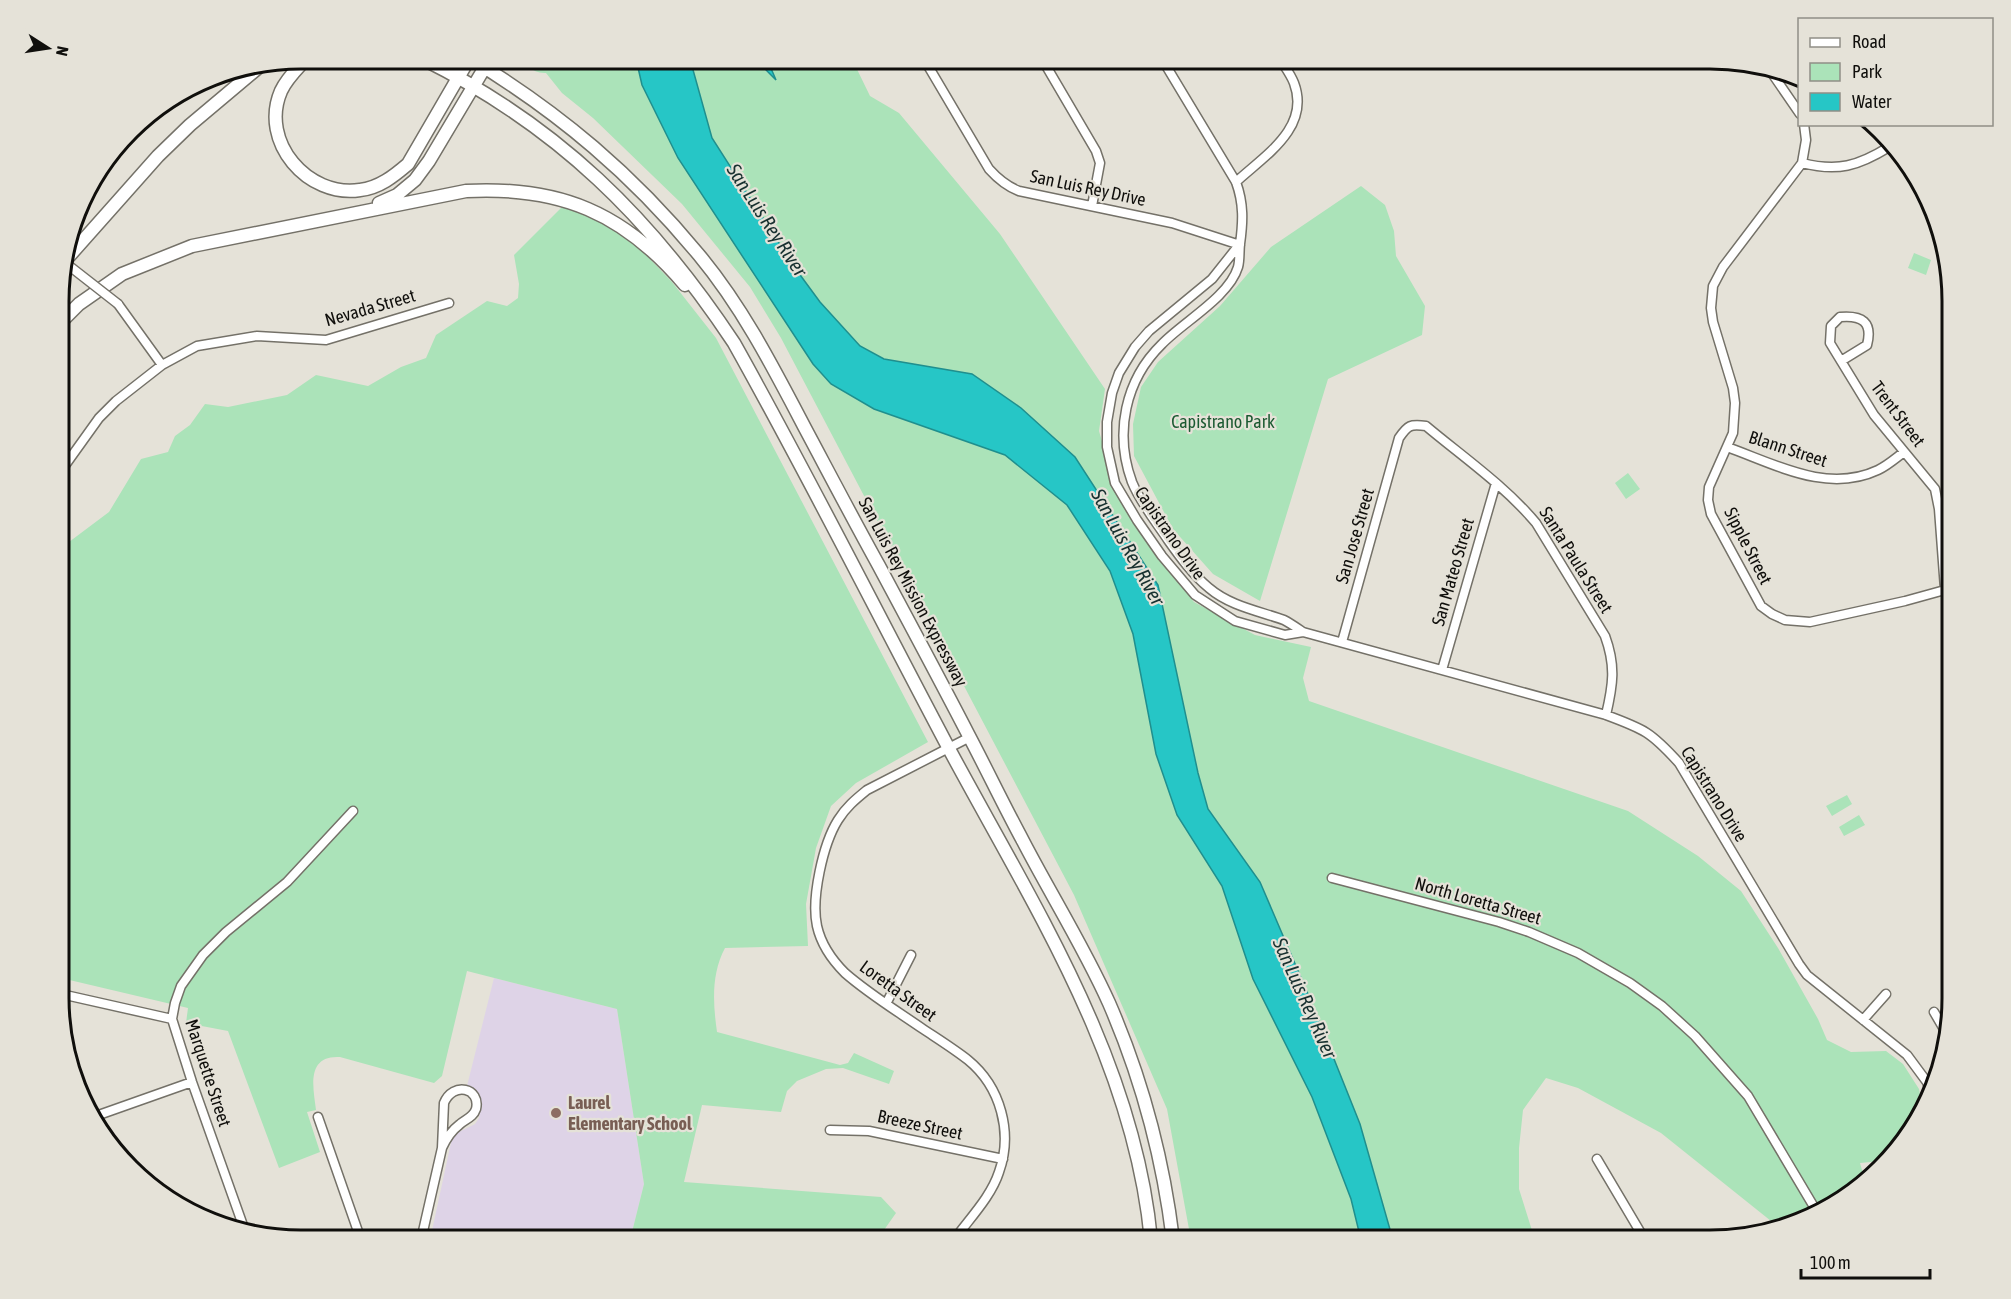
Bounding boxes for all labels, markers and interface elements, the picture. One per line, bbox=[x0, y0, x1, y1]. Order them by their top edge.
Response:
north arrow bbox=[18, 18, 78, 78]
legend bbox=[1798, 18, 1993, 126]
text: Road bbox=[1852, 31, 1886, 52]
text: N bbox=[53, 45, 72, 58]
text: Park bbox=[1852, 61, 1882, 82]
text: Water bbox=[1852, 91, 1892, 112]
water label: San Luis Rey River bbox=[722, 158, 813, 281]
street label: San Luis Rey Drive bbox=[1028, 165, 1148, 210]
street label: Nevada Street bbox=[322, 285, 417, 330]
street label: Trent Street bbox=[1867, 377, 1930, 450]
park label: Capistrano Park bbox=[1171, 411, 1275, 432]
street label: Blann Street bbox=[1746, 426, 1830, 471]
street label: Capistrano Drive bbox=[1131, 482, 1210, 583]
water label: San Luis Rey River bbox=[1087, 484, 1170, 610]
street label: San Jose Street bbox=[1331, 486, 1378, 586]
street label: San Luis Rey Mission Expressway bbox=[855, 494, 972, 690]
street label: Santa Paula Street bbox=[1535, 503, 1617, 617]
street label: Sipple Street bbox=[1720, 504, 1777, 588]
street label: San Mateo Street bbox=[1427, 516, 1478, 628]
street label: Capistrano Drive bbox=[1677, 742, 1752, 845]
street label: North Loretta Street bbox=[1413, 872, 1544, 929]
water label: San Luis Rey River bbox=[1268, 933, 1343, 1063]
street label: Loretta Street bbox=[856, 956, 941, 1025]
street label: Marquette Street bbox=[181, 1017, 236, 1129]
place label: Laurel Elementary School bbox=[568, 1092, 692, 1134]
street label: Breeze Street bbox=[876, 1105, 965, 1144]
marker: Laurel Elementary School bbox=[549, 1106, 563, 1120]
scale bar bbox=[1801, 1242, 1930, 1280]
text: 100 m bbox=[1810, 1252, 1851, 1273]

